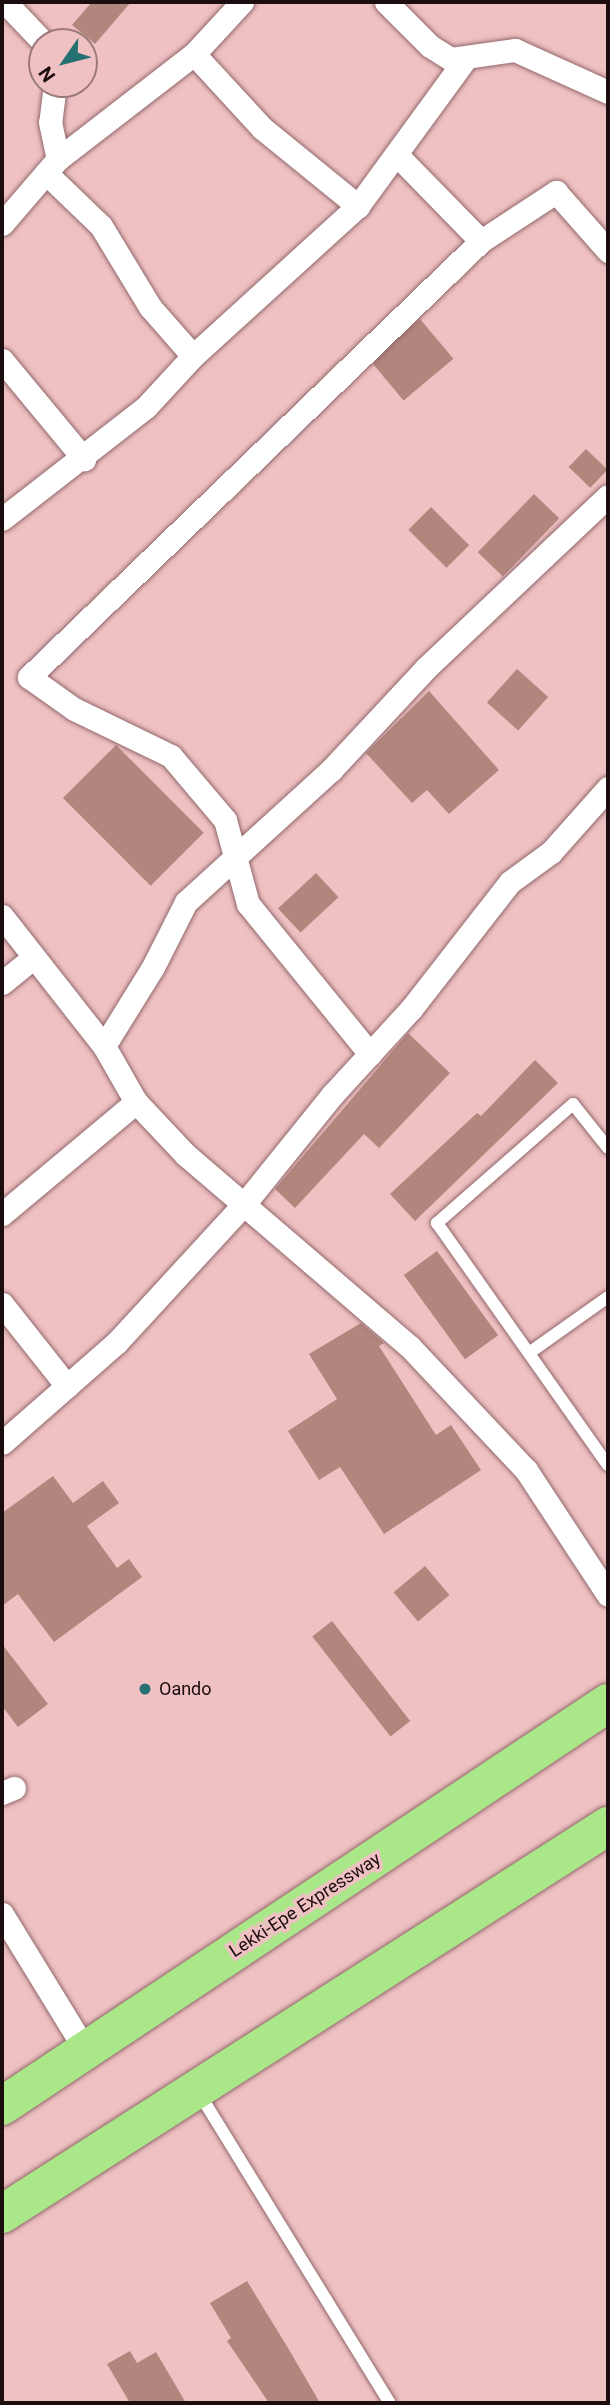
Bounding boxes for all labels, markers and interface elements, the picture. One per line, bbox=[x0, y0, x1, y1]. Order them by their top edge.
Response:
north arrow bbox=[28, 28, 98, 98]
text: N bbox=[34, 62, 60, 86]
place label: Oando bbox=[159, 1678, 212, 1700]
marker: Oando bbox=[137, 1681, 153, 1697]
street label: Lekki-Epe Expressway bbox=[225, 1848, 385, 1962]

